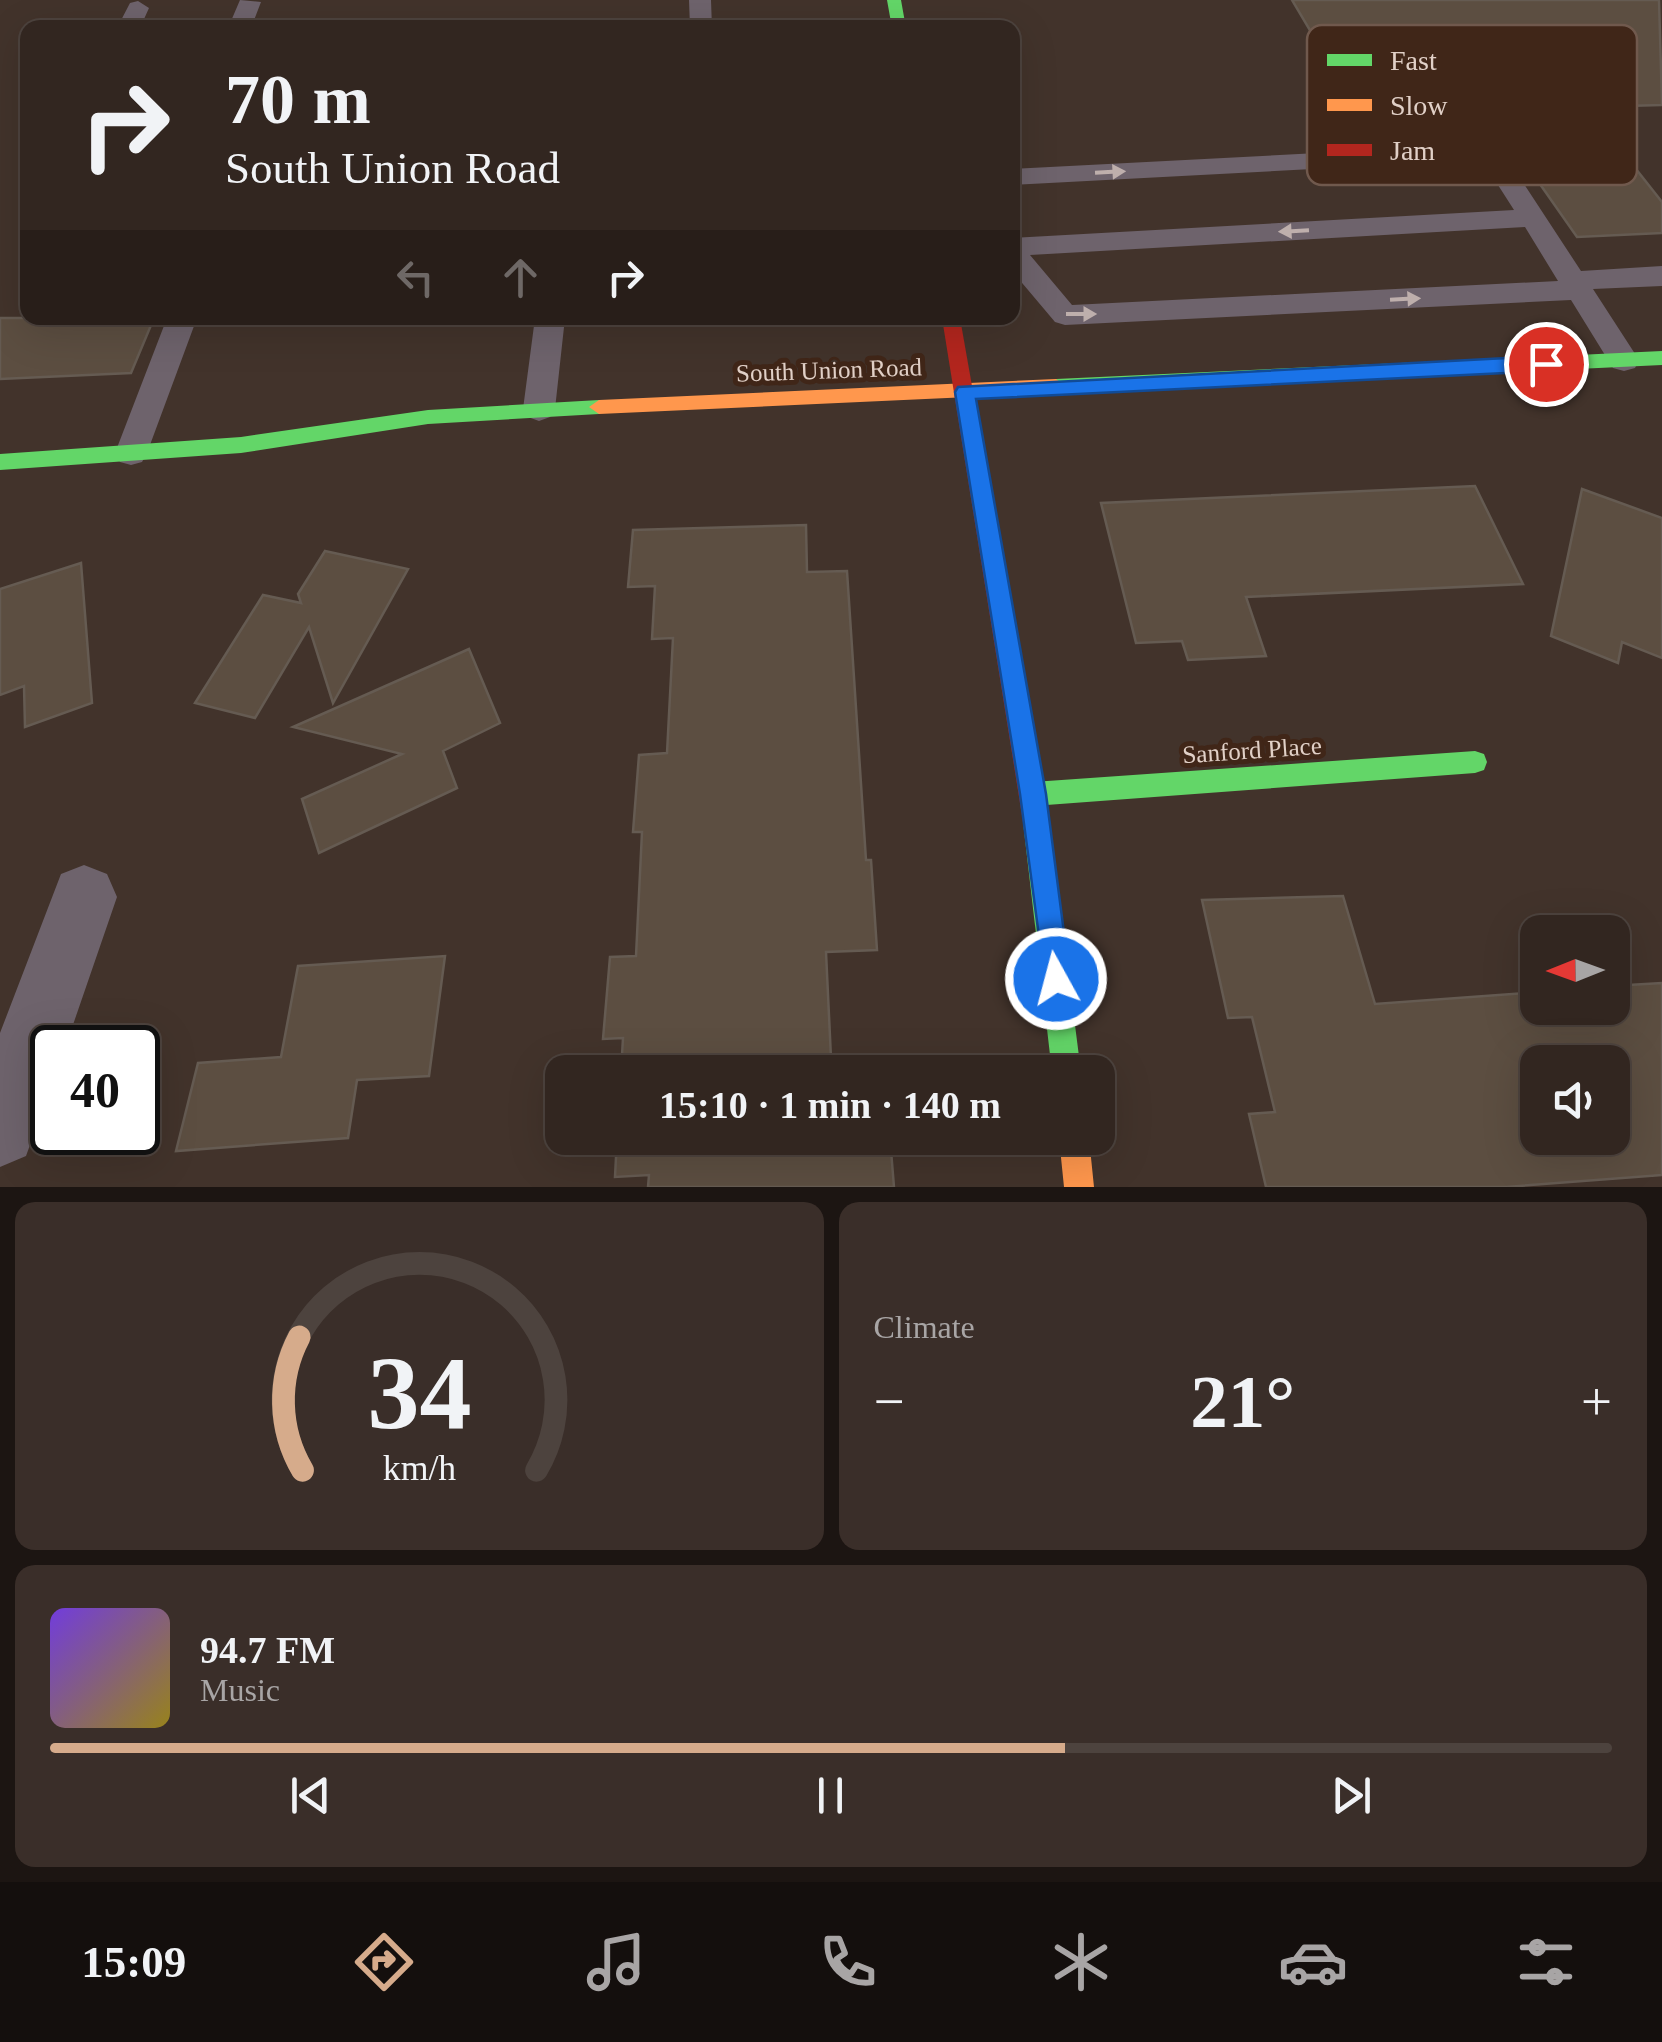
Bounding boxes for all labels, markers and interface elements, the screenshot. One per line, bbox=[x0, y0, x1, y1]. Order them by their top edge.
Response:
legend bbox=[1307, 25, 1637, 185]
text: Fast bbox=[1390, 45, 1437, 76]
icon: right bbox=[60, 60, 190, 190]
text: 70 m bbox=[225, 61, 371, 138]
text: Slow bbox=[1390, 90, 1448, 121]
text: Jam bbox=[1390, 135, 1435, 166]
text: South Union Road bbox=[225, 143, 560, 193]
one-way arrow bbox=[1094, 163, 1126, 179]
one-way arrow bbox=[1277, 223, 1309, 239]
icon: left bbox=[388, 250, 443, 305]
icon: ahead bbox=[493, 250, 548, 305]
icon: right bbox=[598, 250, 653, 305]
one-way arrow bbox=[1390, 290, 1422, 306]
one-way arrow bbox=[1066, 306, 1097, 322]
pin bbox=[1504, 322, 1589, 407]
icon: arrive bbox=[1519, 337, 1574, 392]
street label: South Union Road bbox=[736, 353, 923, 387]
street label: Sanford Place bbox=[1181, 732, 1323, 768]
north arrow bbox=[1520, 915, 1630, 1025]
map controls bbox=[1520, 915, 1630, 1155]
position arrow bbox=[1004, 927, 1108, 1031]
speed limit sign: 40 bbox=[30, 1025, 160, 1155]
button: sound bbox=[1520, 1045, 1630, 1155]
text: 15:10 · 1 min · 140 m bbox=[659, 1084, 1001, 1126]
text: Climate bbox=[874, 1309, 975, 1345]
text: 34 bbox=[367, 1335, 471, 1450]
text: 21° bbox=[1190, 1360, 1295, 1443]
text: − bbox=[874, 1371, 905, 1432]
text: + bbox=[1581, 1371, 1612, 1432]
text: km/h bbox=[383, 1448, 456, 1488]
text: 94.7 FM bbox=[200, 1629, 335, 1671]
text: Music bbox=[200, 1672, 280, 1708]
icon: previous bbox=[283, 1768, 338, 1823]
icon: pause bbox=[803, 1768, 858, 1823]
icon: next bbox=[1324, 1768, 1379, 1823]
icon: directions bbox=[349, 1927, 419, 1997]
icon: music bbox=[581, 1927, 651, 1997]
icon: phone bbox=[813, 1927, 883, 1997]
icon: climate bbox=[1046, 1927, 1116, 1997]
icon: car bbox=[1278, 1927, 1348, 1997]
icon: filters bbox=[1511, 1927, 1581, 1997]
text: 15:09 bbox=[81, 1937, 186, 1987]

